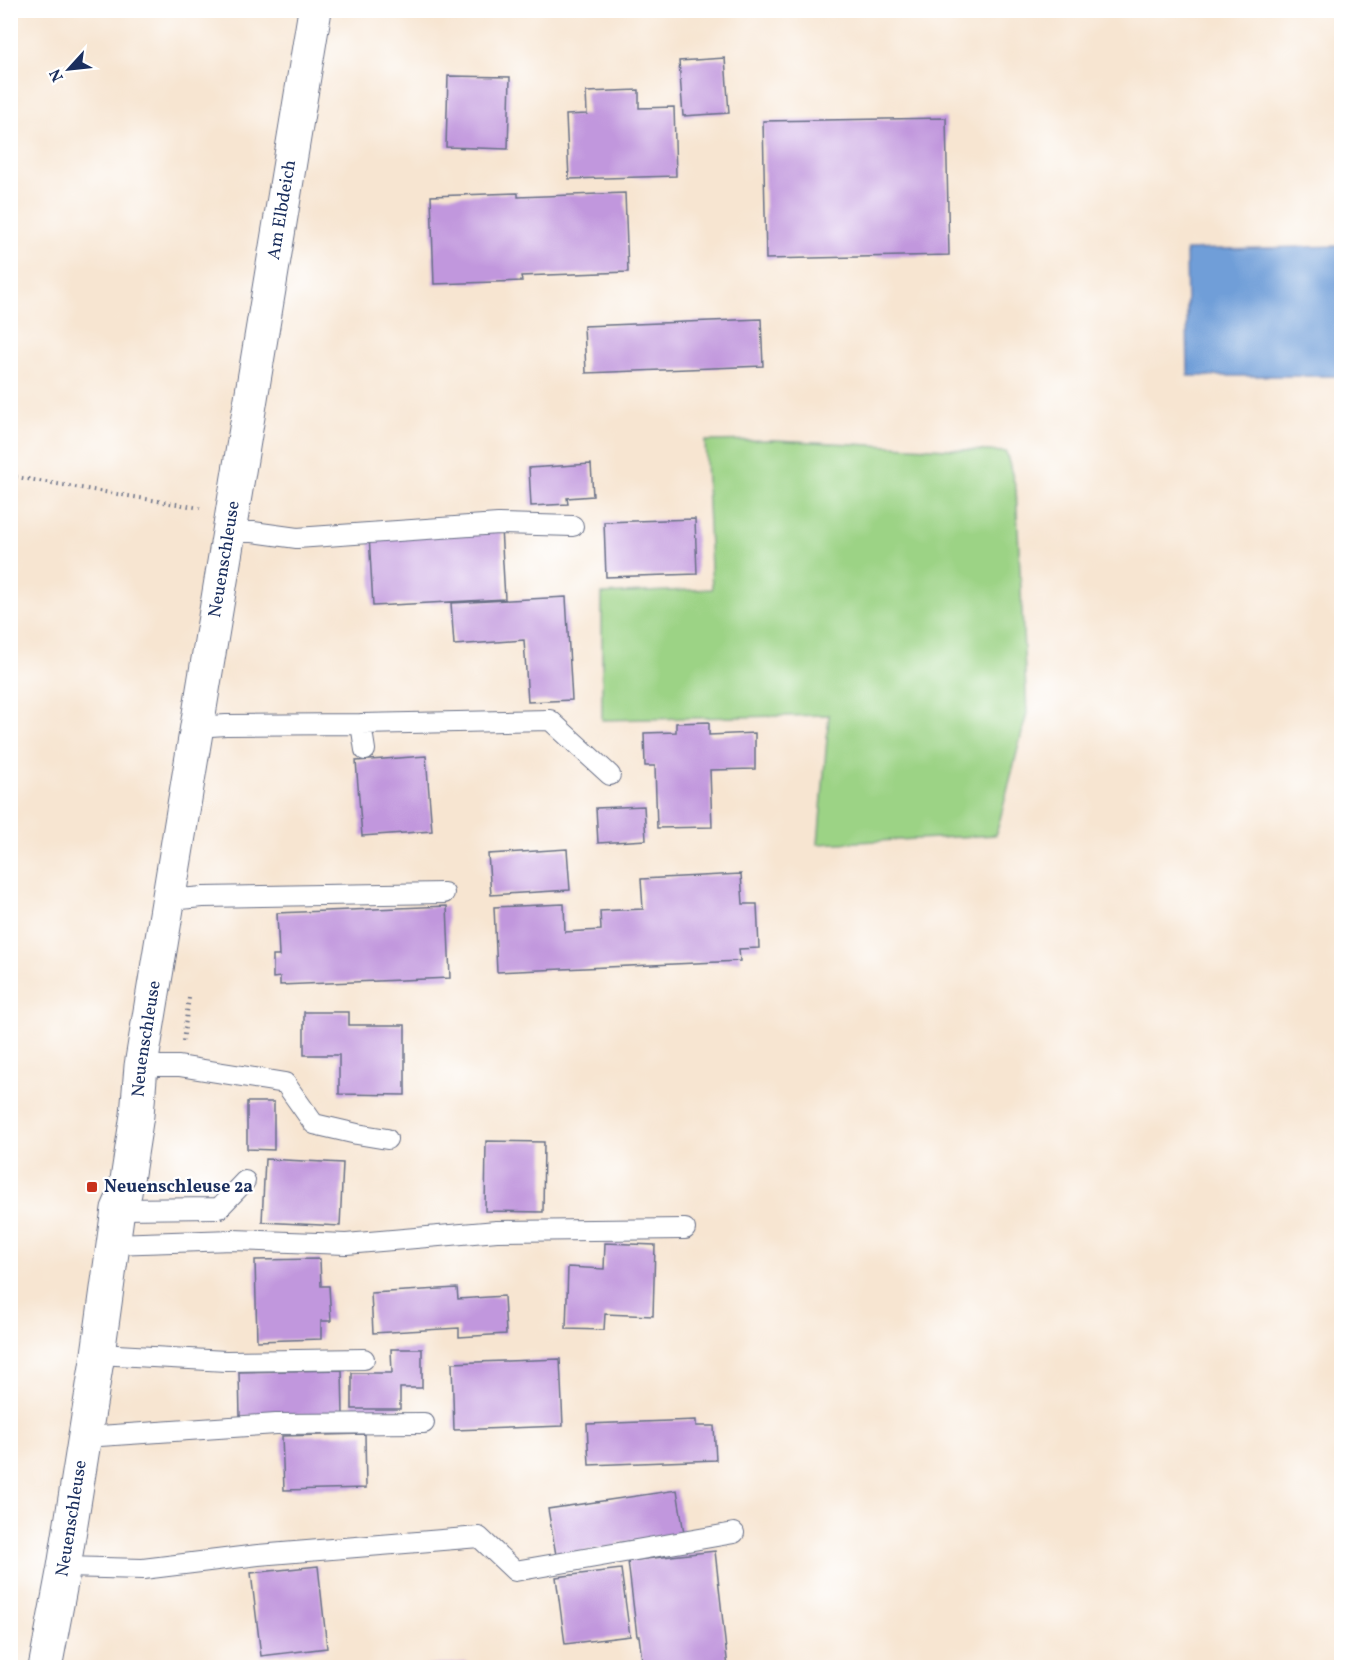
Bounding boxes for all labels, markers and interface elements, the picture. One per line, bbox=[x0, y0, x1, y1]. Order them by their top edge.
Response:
north arrow bbox=[39, 39, 99, 99]
text: N bbox=[45, 64, 70, 85]
street label: Am Elbdeich bbox=[262, 158, 303, 262]
street label: Neuenschleuse bbox=[203, 499, 246, 619]
street label: Neuenschleuse bbox=[126, 979, 167, 1098]
place label: Neuenschleuse 2a bbox=[104, 1175, 253, 1200]
marker: Neuenschleuse 2a bbox=[85, 1180, 99, 1194]
street label: Neuenschleuse bbox=[50, 1458, 93, 1579]

